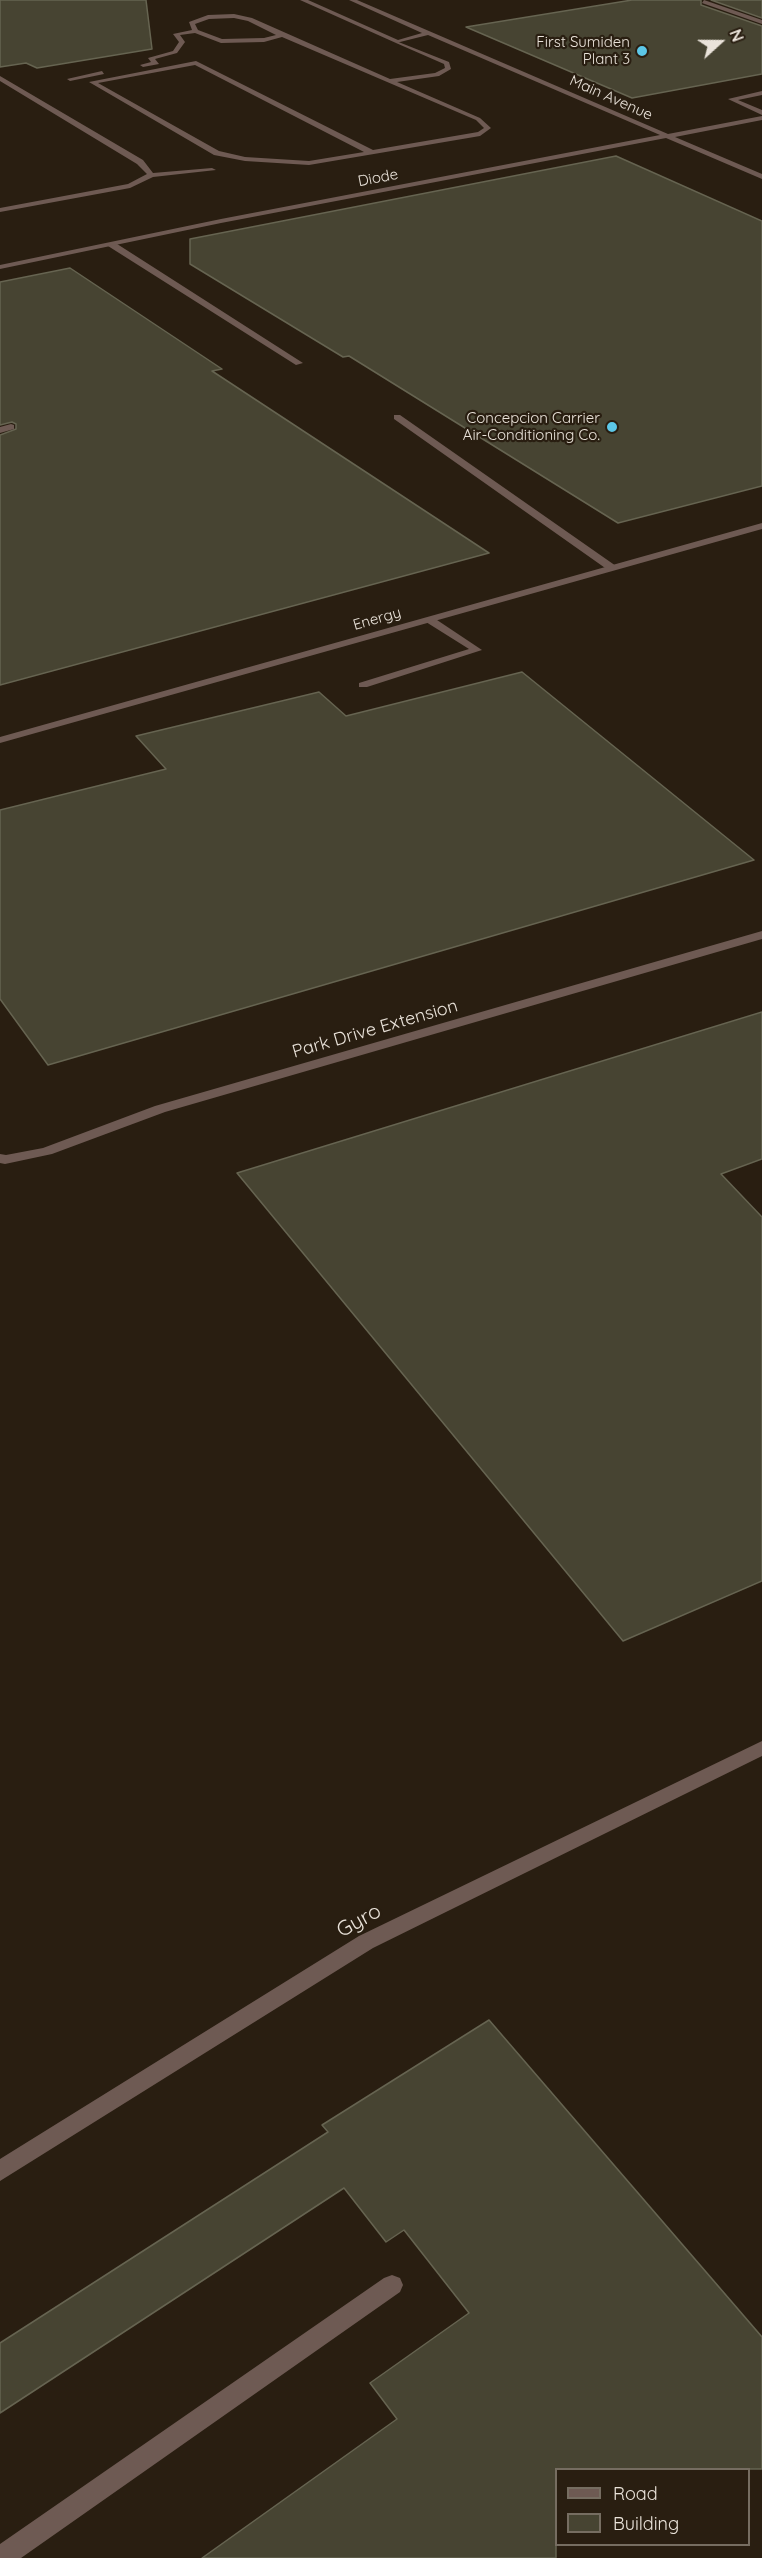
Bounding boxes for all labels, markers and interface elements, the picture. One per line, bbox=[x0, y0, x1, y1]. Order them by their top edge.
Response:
north arrow bbox=[690, 12, 750, 72]
text: N bbox=[725, 26, 748, 45]
place label: First Sumiden Plant 3 bbox=[536, 33, 630, 68]
marker: First Sumiden Plant 3 bbox=[635, 44, 649, 58]
street label: Main Avenue bbox=[567, 72, 655, 124]
street label: Diode bbox=[356, 165, 400, 191]
place label: Concepcion Carrier Air-Conditioning Co. bbox=[463, 409, 600, 444]
marker: Concepcion Carrier Air-Conditioning Co. bbox=[605, 420, 619, 434]
street label: Energy bbox=[351, 604, 403, 634]
street label: Park Drive Extension bbox=[290, 995, 460, 1063]
street label: Gyro bbox=[332, 1899, 386, 1943]
legend bbox=[555, 2468, 750, 2546]
text: Road bbox=[613, 2482, 658, 2505]
text: Building bbox=[613, 2512, 679, 2535]

